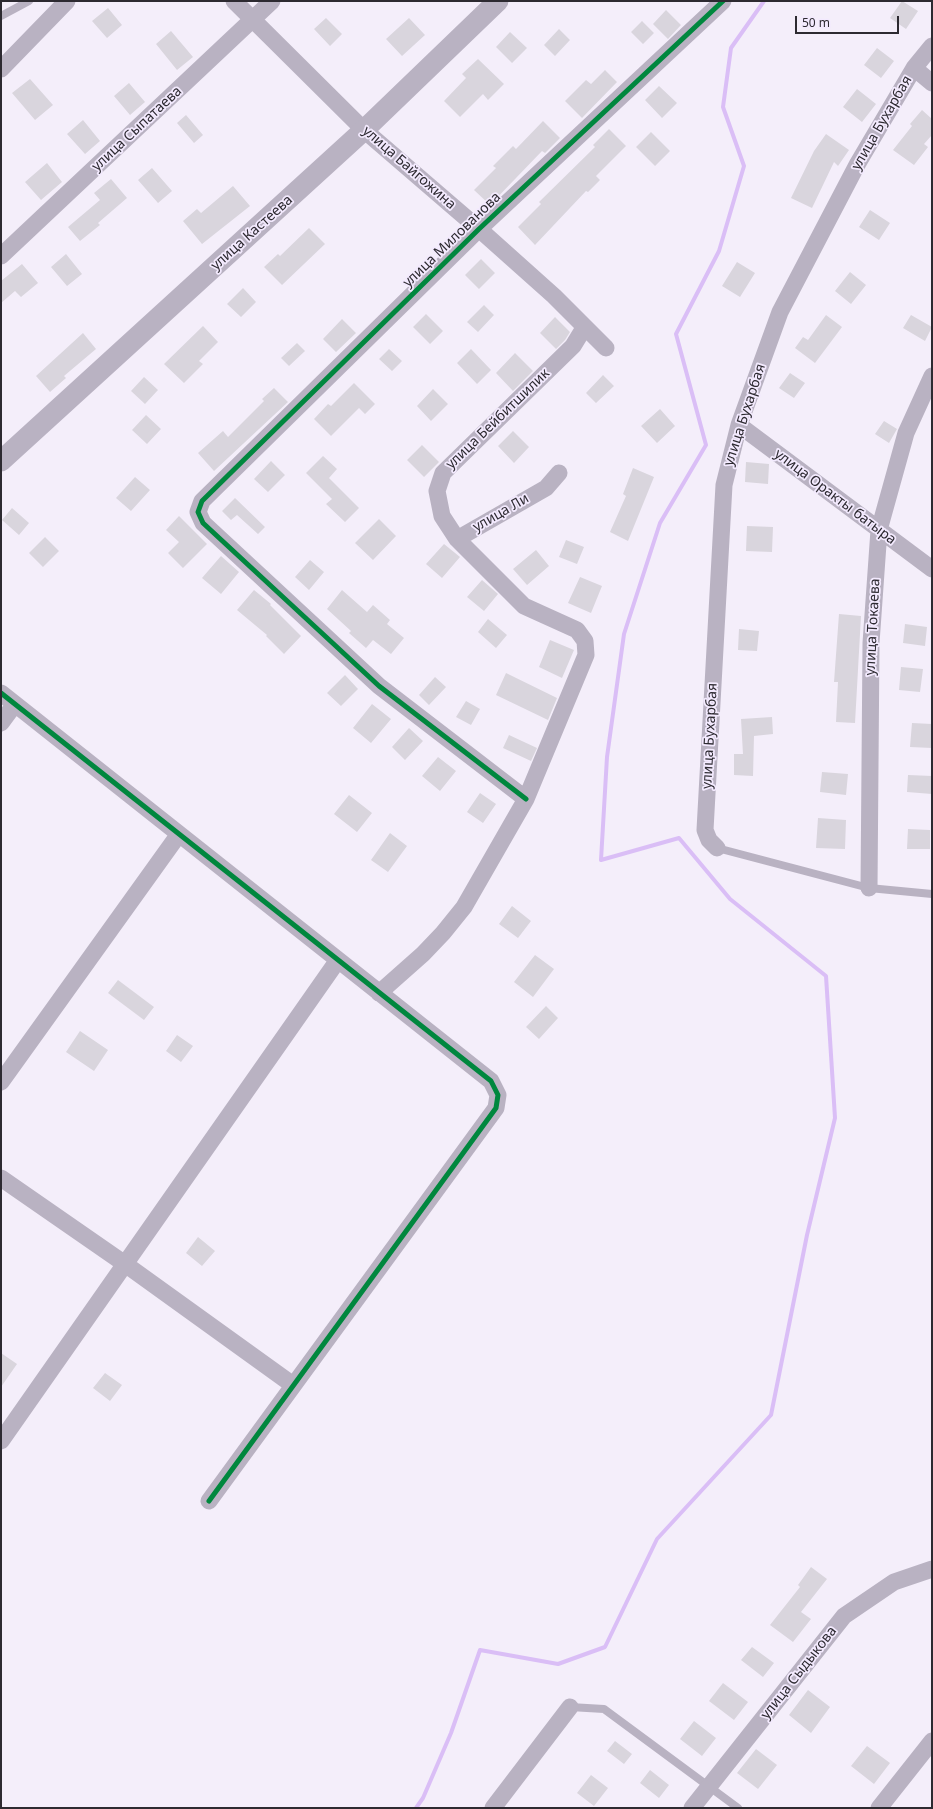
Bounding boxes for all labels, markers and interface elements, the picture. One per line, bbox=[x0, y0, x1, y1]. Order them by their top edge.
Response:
scale bar bbox=[797, 8, 901, 34]
text: 50 m bbox=[802, 14, 830, 31]
street label: улица Бухарбая bbox=[848, 73, 916, 173]
street label: улица Сыпатаева bbox=[89, 83, 185, 175]
street label: улица Байгожина bbox=[359, 123, 459, 213]
street label: улица Милованова bbox=[400, 189, 504, 291]
street label: улица Кастеева bbox=[208, 192, 296, 274]
street label: улица Бухарбая bbox=[721, 362, 769, 468]
street label: улица Бейбитшилик bbox=[443, 365, 553, 473]
street label: улица Оракты батыра bbox=[771, 446, 899, 548]
street label: улица Ли bbox=[470, 490, 532, 536]
street label: улица Токаева bbox=[862, 578, 884, 676]
street label: улица Бухарбая bbox=[699, 682, 721, 790]
street label: улица Сыдыкова bbox=[758, 1623, 840, 1723]

